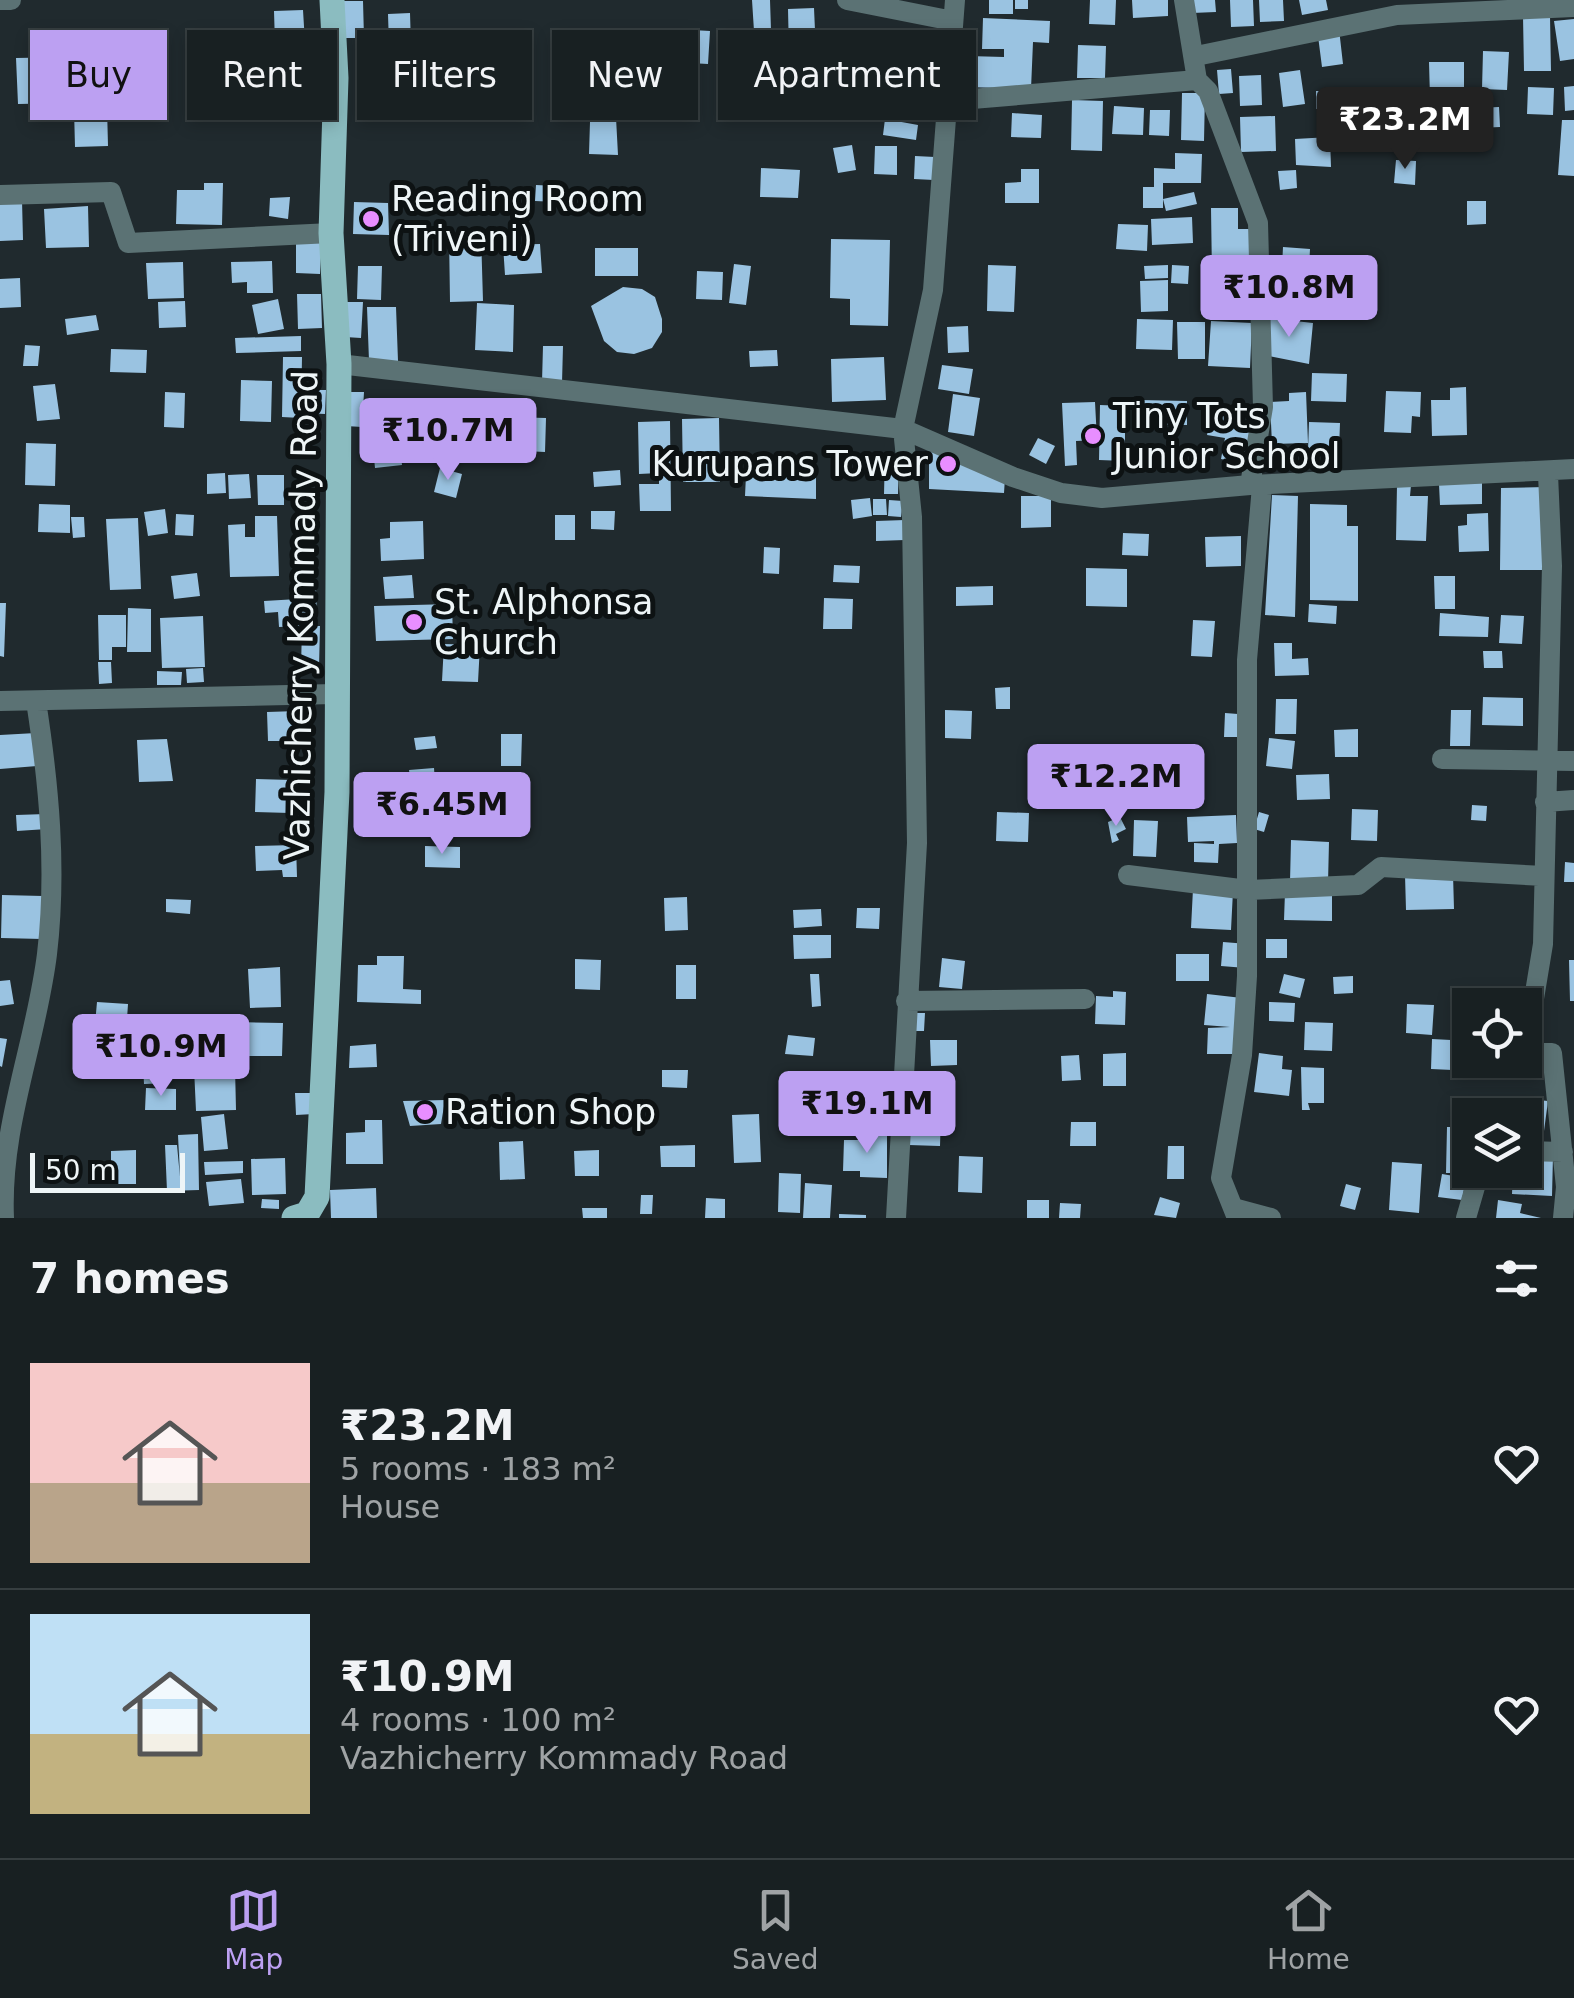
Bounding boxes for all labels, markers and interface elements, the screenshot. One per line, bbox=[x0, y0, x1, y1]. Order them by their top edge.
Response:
chip: Buy bbox=[30, 30, 167, 120]
chip: Rent bbox=[187, 30, 337, 120]
chip: Filters bbox=[357, 30, 532, 120]
chip: New bbox=[552, 30, 698, 120]
chip: Apartment bbox=[718, 30, 976, 120]
pin: ₹23.2M bbox=[1324, 87, 1486, 172]
text: ₹23.2M bbox=[1338, 100, 1472, 138]
place label: Reading Room (Triveni) bbox=[391, 179, 644, 259]
marker: Reading Room (Triveni) bbox=[360, 208, 382, 230]
pin: ₹10.8M bbox=[1208, 255, 1370, 340]
text: ₹10.8M bbox=[1222, 268, 1356, 306]
street label: Vazhicherry Kommady Road bbox=[277, 370, 325, 860]
place label: Tiny Tots Junior School bbox=[1111, 396, 1341, 476]
pin: ₹10.7M bbox=[367, 398, 529, 483]
text: ₹10.7M bbox=[381, 411, 515, 449]
marker: Tiny Tots Junior School bbox=[1082, 425, 1104, 447]
place label: Kurupans Tower bbox=[651, 444, 929, 484]
marker: Kurupans Tower bbox=[937, 453, 959, 475]
place label: St. Alphonsa Church bbox=[434, 582, 654, 662]
marker: St. Alphonsa Church bbox=[403, 611, 425, 633]
pin: ₹12.2M bbox=[1035, 744, 1197, 829]
text: ₹12.2M bbox=[1049, 757, 1183, 795]
pin: ₹6.45M bbox=[361, 772, 523, 857]
text: ₹6.45M bbox=[375, 785, 509, 823]
map controls bbox=[1452, 988, 1542, 1188]
button: locate bbox=[1452, 988, 1542, 1078]
pin: ₹10.9M bbox=[80, 1014, 242, 1099]
text: ₹10.9M bbox=[94, 1027, 228, 1065]
pin: ₹19.1M bbox=[786, 1071, 948, 1156]
text: ₹19.1M bbox=[800, 1084, 934, 1122]
place label: Ration Shop bbox=[445, 1092, 656, 1132]
button: layers bbox=[1452, 1098, 1542, 1188]
marker: Ration Shop bbox=[414, 1101, 436, 1123]
scale bar bbox=[30, 1148, 185, 1192]
text: 50 m bbox=[45, 1154, 117, 1187]
icon: filters bbox=[1489, 1251, 1544, 1306]
text: 7 homes bbox=[30, 1254, 230, 1303]
text: ₹23.2M bbox=[340, 1401, 515, 1450]
icon: home bbox=[110, 1403, 230, 1523]
icon: heart bbox=[1489, 1436, 1544, 1491]
text: 5 rooms · 183 m² bbox=[340, 1450, 616, 1488]
text: House bbox=[340, 1488, 440, 1526]
text: ₹10.9M bbox=[340, 1652, 515, 1701]
icon: home bbox=[110, 1654, 230, 1774]
icon: heart bbox=[1489, 1687, 1544, 1742]
text: 4 rooms · 100 m² bbox=[340, 1701, 616, 1739]
text: Vazhicherry Kommady Road bbox=[340, 1739, 788, 1777]
tab: Map bbox=[224, 1883, 283, 1976]
tab: Saved bbox=[732, 1883, 818, 1976]
tab: Home bbox=[1267, 1883, 1350, 1976]

